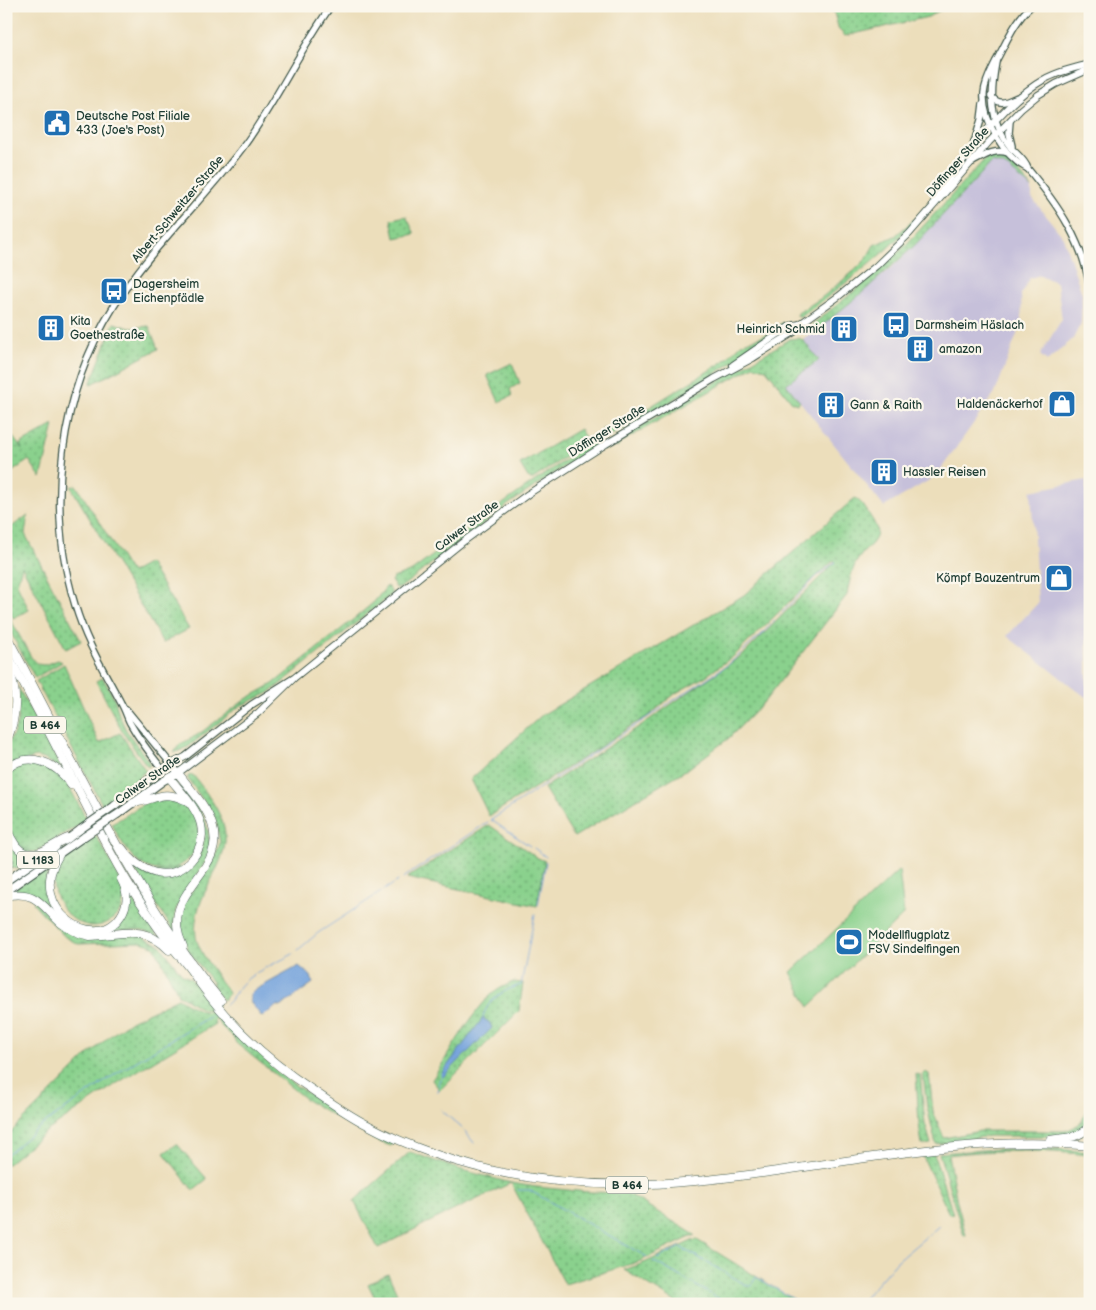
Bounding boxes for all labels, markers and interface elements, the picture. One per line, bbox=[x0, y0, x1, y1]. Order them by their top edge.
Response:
public building icon: Deutsche Post Filiale 433 (Joe's Post) bbox=[42, 108, 72, 138]
place label: Deutsche Post Filiale 433 (Joe's Post) bbox=[76, 109, 190, 138]
street label: Döffinger Straße bbox=[924, 124, 992, 200]
street label: Albert-Schweitzer-Straße bbox=[129, 153, 227, 265]
bus stop icon: Dagersheim Eichenpfädle bbox=[99, 276, 129, 306]
place label: Dagersheim Eichenpfädle bbox=[133, 277, 204, 306]
bus stop icon: Darmsheim Häslach bbox=[881, 310, 911, 340]
building icon: Kita Goethestraße bbox=[36, 313, 66, 343]
place label: Kita Goethestraße bbox=[70, 314, 145, 343]
building icon: Heinrich Schmid bbox=[829, 314, 859, 344]
place label: Darmsheim Häslach bbox=[915, 318, 1025, 333]
place label: Heinrich Schmid bbox=[736, 322, 825, 337]
building icon: amazon bbox=[905, 334, 935, 364]
place label: amazon bbox=[939, 342, 982, 357]
shop icon: Haldenäckerhof bbox=[1047, 389, 1077, 419]
building icon: Gann & Raith bbox=[816, 390, 846, 420]
place label: Haldenäckerhof bbox=[957, 397, 1043, 412]
place label: Gann & Raith bbox=[850, 398, 923, 413]
street label: Döffinger Straße bbox=[566, 401, 648, 461]
building icon: Hassler Reisen bbox=[869, 457, 899, 487]
place label: Hassler Reisen bbox=[903, 465, 986, 480]
street label: Calwer Straße bbox=[432, 497, 502, 555]
shop icon: Kömpf Bauzentrum bbox=[1044, 563, 1074, 593]
place label: Kömpf Bauzentrum bbox=[936, 571, 1040, 586]
road number: B 464 bbox=[24, 716, 66, 734]
street label: Calwer Straße bbox=[113, 752, 183, 808]
road number: L 1183 bbox=[17, 852, 59, 868]
sports icon: Modellflugplatz FSV Sindelfingen bbox=[834, 927, 864, 957]
place label: Modellflugplatz FSV Sindelfingen bbox=[868, 928, 960, 957]
road number: B 464 bbox=[606, 1176, 648, 1194]

